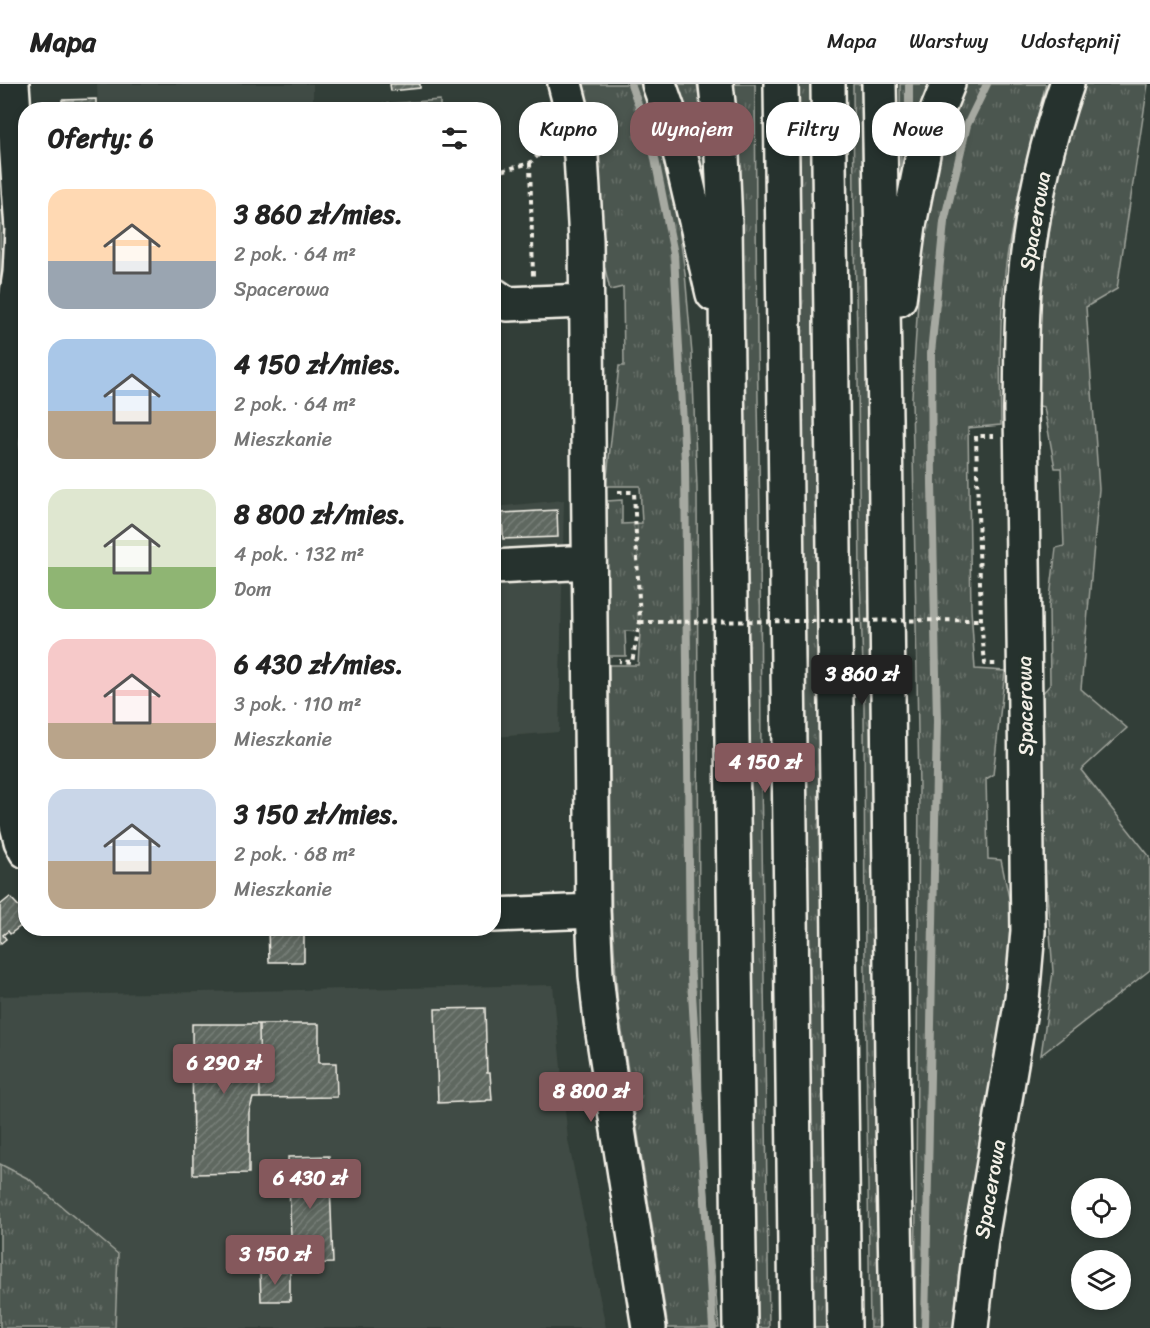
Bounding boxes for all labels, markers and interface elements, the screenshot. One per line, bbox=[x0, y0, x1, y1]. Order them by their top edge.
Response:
text: Mapa bbox=[30, 17, 96, 66]
text: Mapa bbox=[827, 22, 876, 60]
text: Warstwy bbox=[909, 22, 988, 60]
text: Udostępnij bbox=[1021, 22, 1120, 60]
chip: Kupno bbox=[519, 102, 618, 156]
chip: Wynajem bbox=[630, 102, 754, 156]
chip: Filtry bbox=[766, 102, 860, 156]
chip: Nowe bbox=[872, 102, 965, 156]
text: Oferty: 6 bbox=[48, 115, 154, 161]
icon: filters bbox=[438, 122, 471, 155]
street label: Spacerowa bbox=[1008, 168, 1062, 274]
text: 3 860 zł/mies. bbox=[234, 191, 403, 237]
icon: home bbox=[96, 213, 168, 285]
text: 2 pok. · 64 m² bbox=[234, 237, 356, 272]
text: Spacerowa bbox=[234, 272, 329, 307]
text: 4 150 zł/mies. bbox=[234, 341, 401, 387]
icon: home bbox=[96, 363, 168, 435]
text: 2 pok. · 64 m² bbox=[234, 387, 356, 422]
text: Mieszkanie bbox=[234, 422, 332, 457]
text: 8 800 zł/mies. bbox=[234, 491, 406, 537]
icon: home bbox=[96, 513, 168, 585]
text: 4 pok. · 132 m² bbox=[234, 537, 364, 572]
text: Dom bbox=[234, 572, 271, 607]
text: 6 430 zł/mies. bbox=[234, 641, 403, 687]
pin: 3 860 zł bbox=[800, 655, 924, 706]
street label: Spacerowa bbox=[1005, 655, 1045, 756]
text: 3 860 zł bbox=[825, 657, 899, 692]
icon: home bbox=[96, 663, 168, 735]
text: 3 pok. · 110 m² bbox=[234, 687, 362, 722]
text: Mieszkanie bbox=[234, 722, 332, 757]
pin: 4 150 zł bbox=[703, 743, 827, 794]
text: 4 150 zł bbox=[729, 745, 801, 780]
text: 3 150 zł/mies. bbox=[234, 791, 399, 837]
icon: home bbox=[96, 813, 168, 885]
text: 2 pok. · 68 m² bbox=[234, 837, 356, 872]
text: Mieszkanie bbox=[234, 872, 332, 907]
pin: 6 290 zł bbox=[162, 1044, 286, 1095]
text: 6 290 zł bbox=[187, 1046, 261, 1081]
pin: 8 800 zł bbox=[529, 1072, 653, 1123]
text: 8 800 zł bbox=[553, 1074, 629, 1109]
street label: Spacerowa bbox=[963, 1136, 1017, 1242]
pin: 6 430 zł bbox=[248, 1159, 372, 1210]
text: 6 430 zł bbox=[273, 1161, 347, 1196]
map controls bbox=[1071, 1178, 1131, 1310]
button: locate bbox=[1071, 1178, 1131, 1238]
pin: 3 150 zł bbox=[213, 1235, 337, 1286]
text: 3 150 zł bbox=[240, 1237, 310, 1272]
button: layers bbox=[1071, 1250, 1131, 1310]

